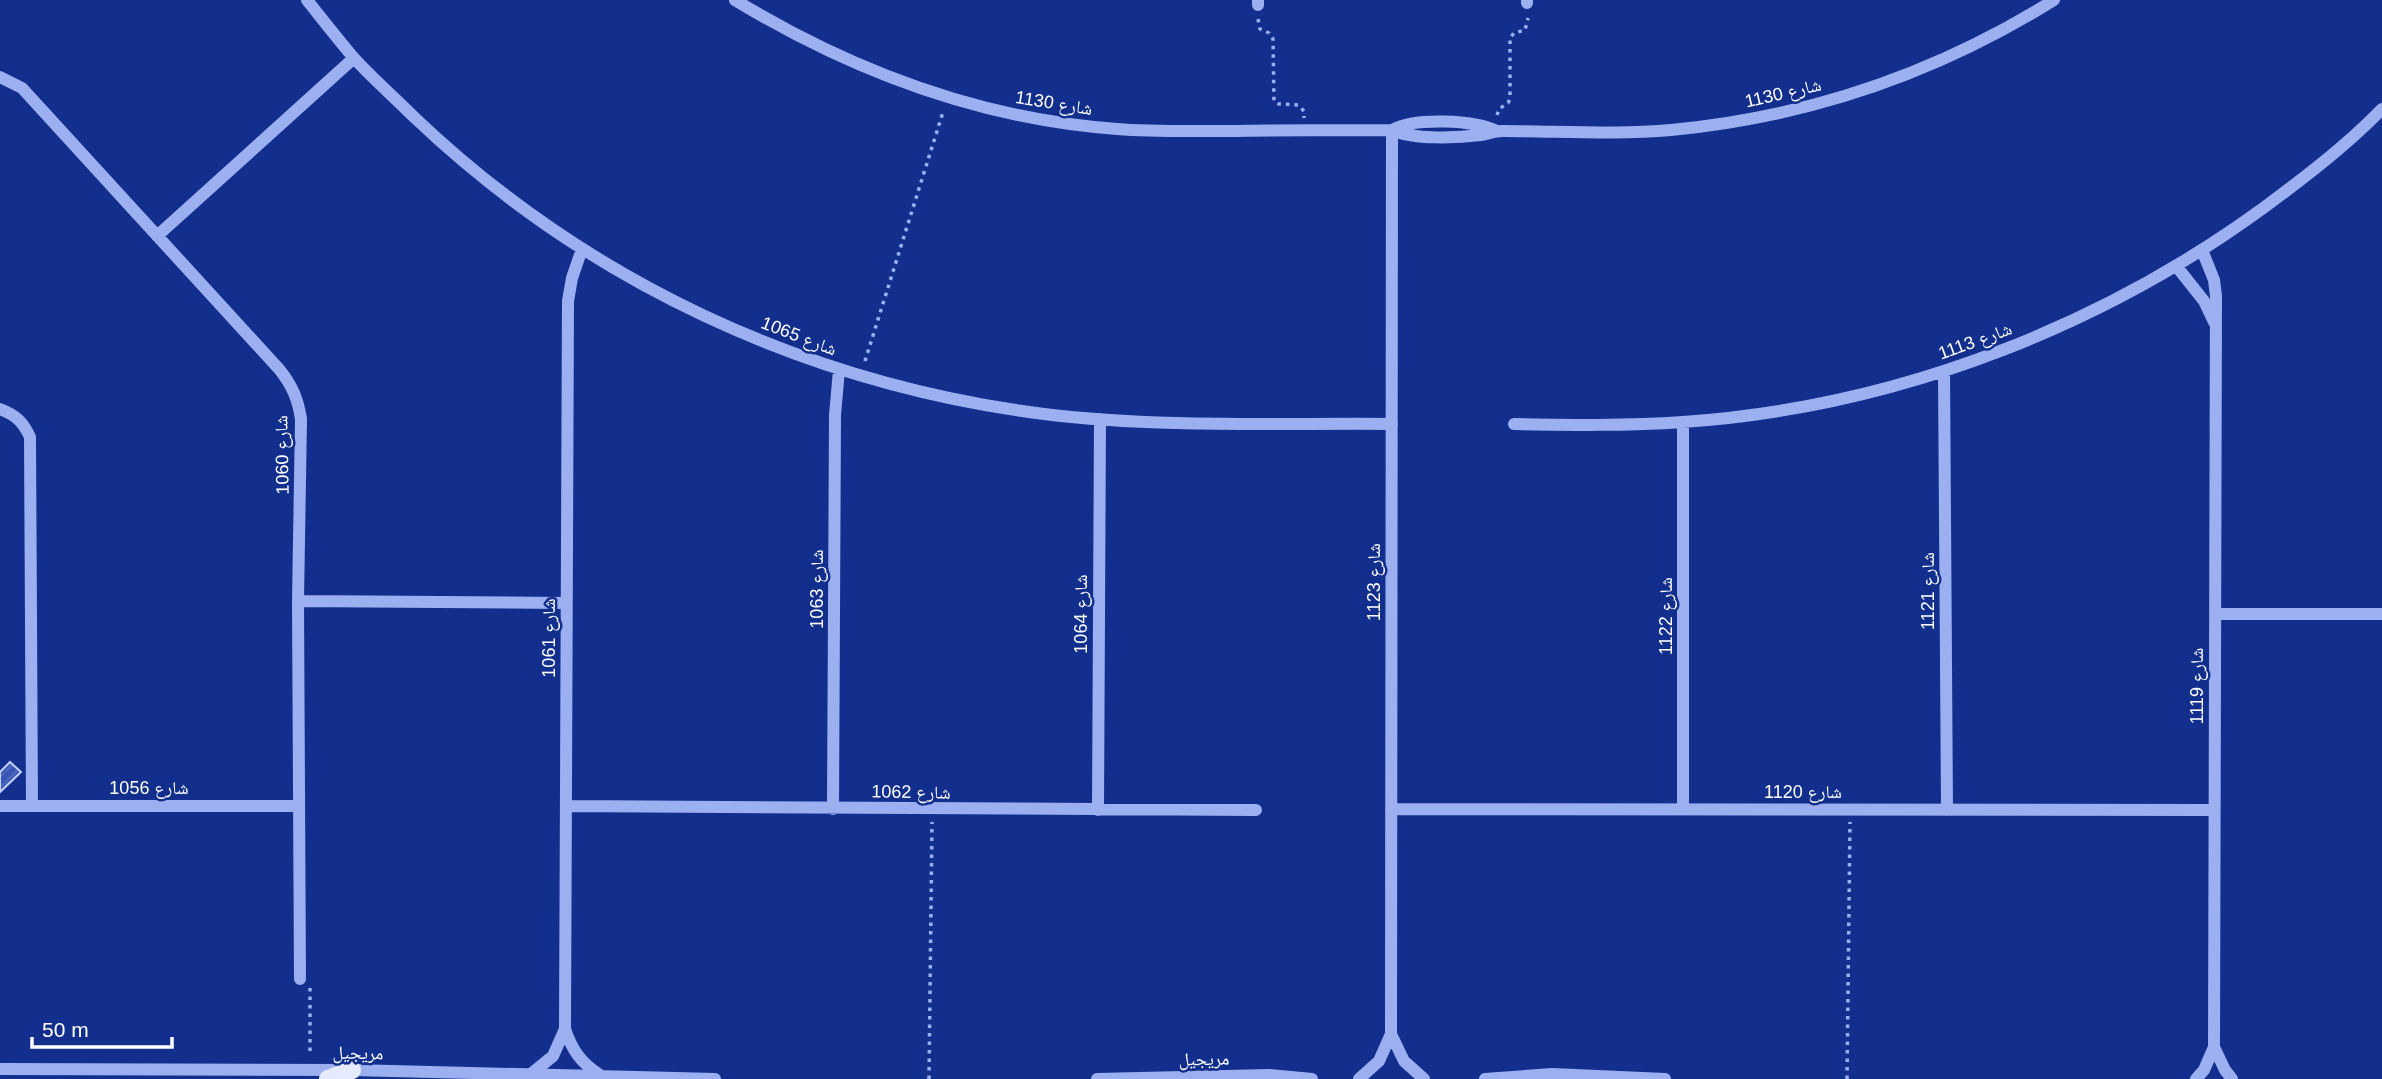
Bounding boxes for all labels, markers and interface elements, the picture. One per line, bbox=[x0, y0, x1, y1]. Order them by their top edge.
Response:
street label: شارع 1130 bbox=[1743, 74, 1823, 112]
street label: شارع 1130 bbox=[1014, 87, 1094, 120]
street label: شارع 1065 bbox=[758, 312, 840, 360]
street label: شارع 1113 bbox=[1936, 319, 2015, 364]
street label: شارع 1060 bbox=[271, 415, 294, 495]
street label: شارع 1123 bbox=[1364, 543, 1385, 621]
street label: شارع 1063 bbox=[807, 549, 828, 629]
street label: شارع 1121 bbox=[1918, 552, 1939, 630]
street label: شارع 1064 bbox=[1071, 574, 1092, 654]
street label: شارع 1122 bbox=[1656, 577, 1677, 655]
street label: شارع 1061 bbox=[539, 598, 560, 678]
street label: شارع 1119 bbox=[2187, 648, 2208, 724]
street label: شارع 1056 bbox=[109, 778, 189, 799]
street label: شارع 1062 bbox=[871, 781, 951, 804]
street label: شارع 1120 bbox=[1764, 782, 1842, 803]
scale bar bbox=[32, 1006, 172, 1050]
text: 50 m bbox=[42, 1018, 89, 1041]
street label: مريجيل bbox=[332, 1043, 384, 1064]
street label: مريجيل bbox=[1178, 1049, 1230, 1070]

